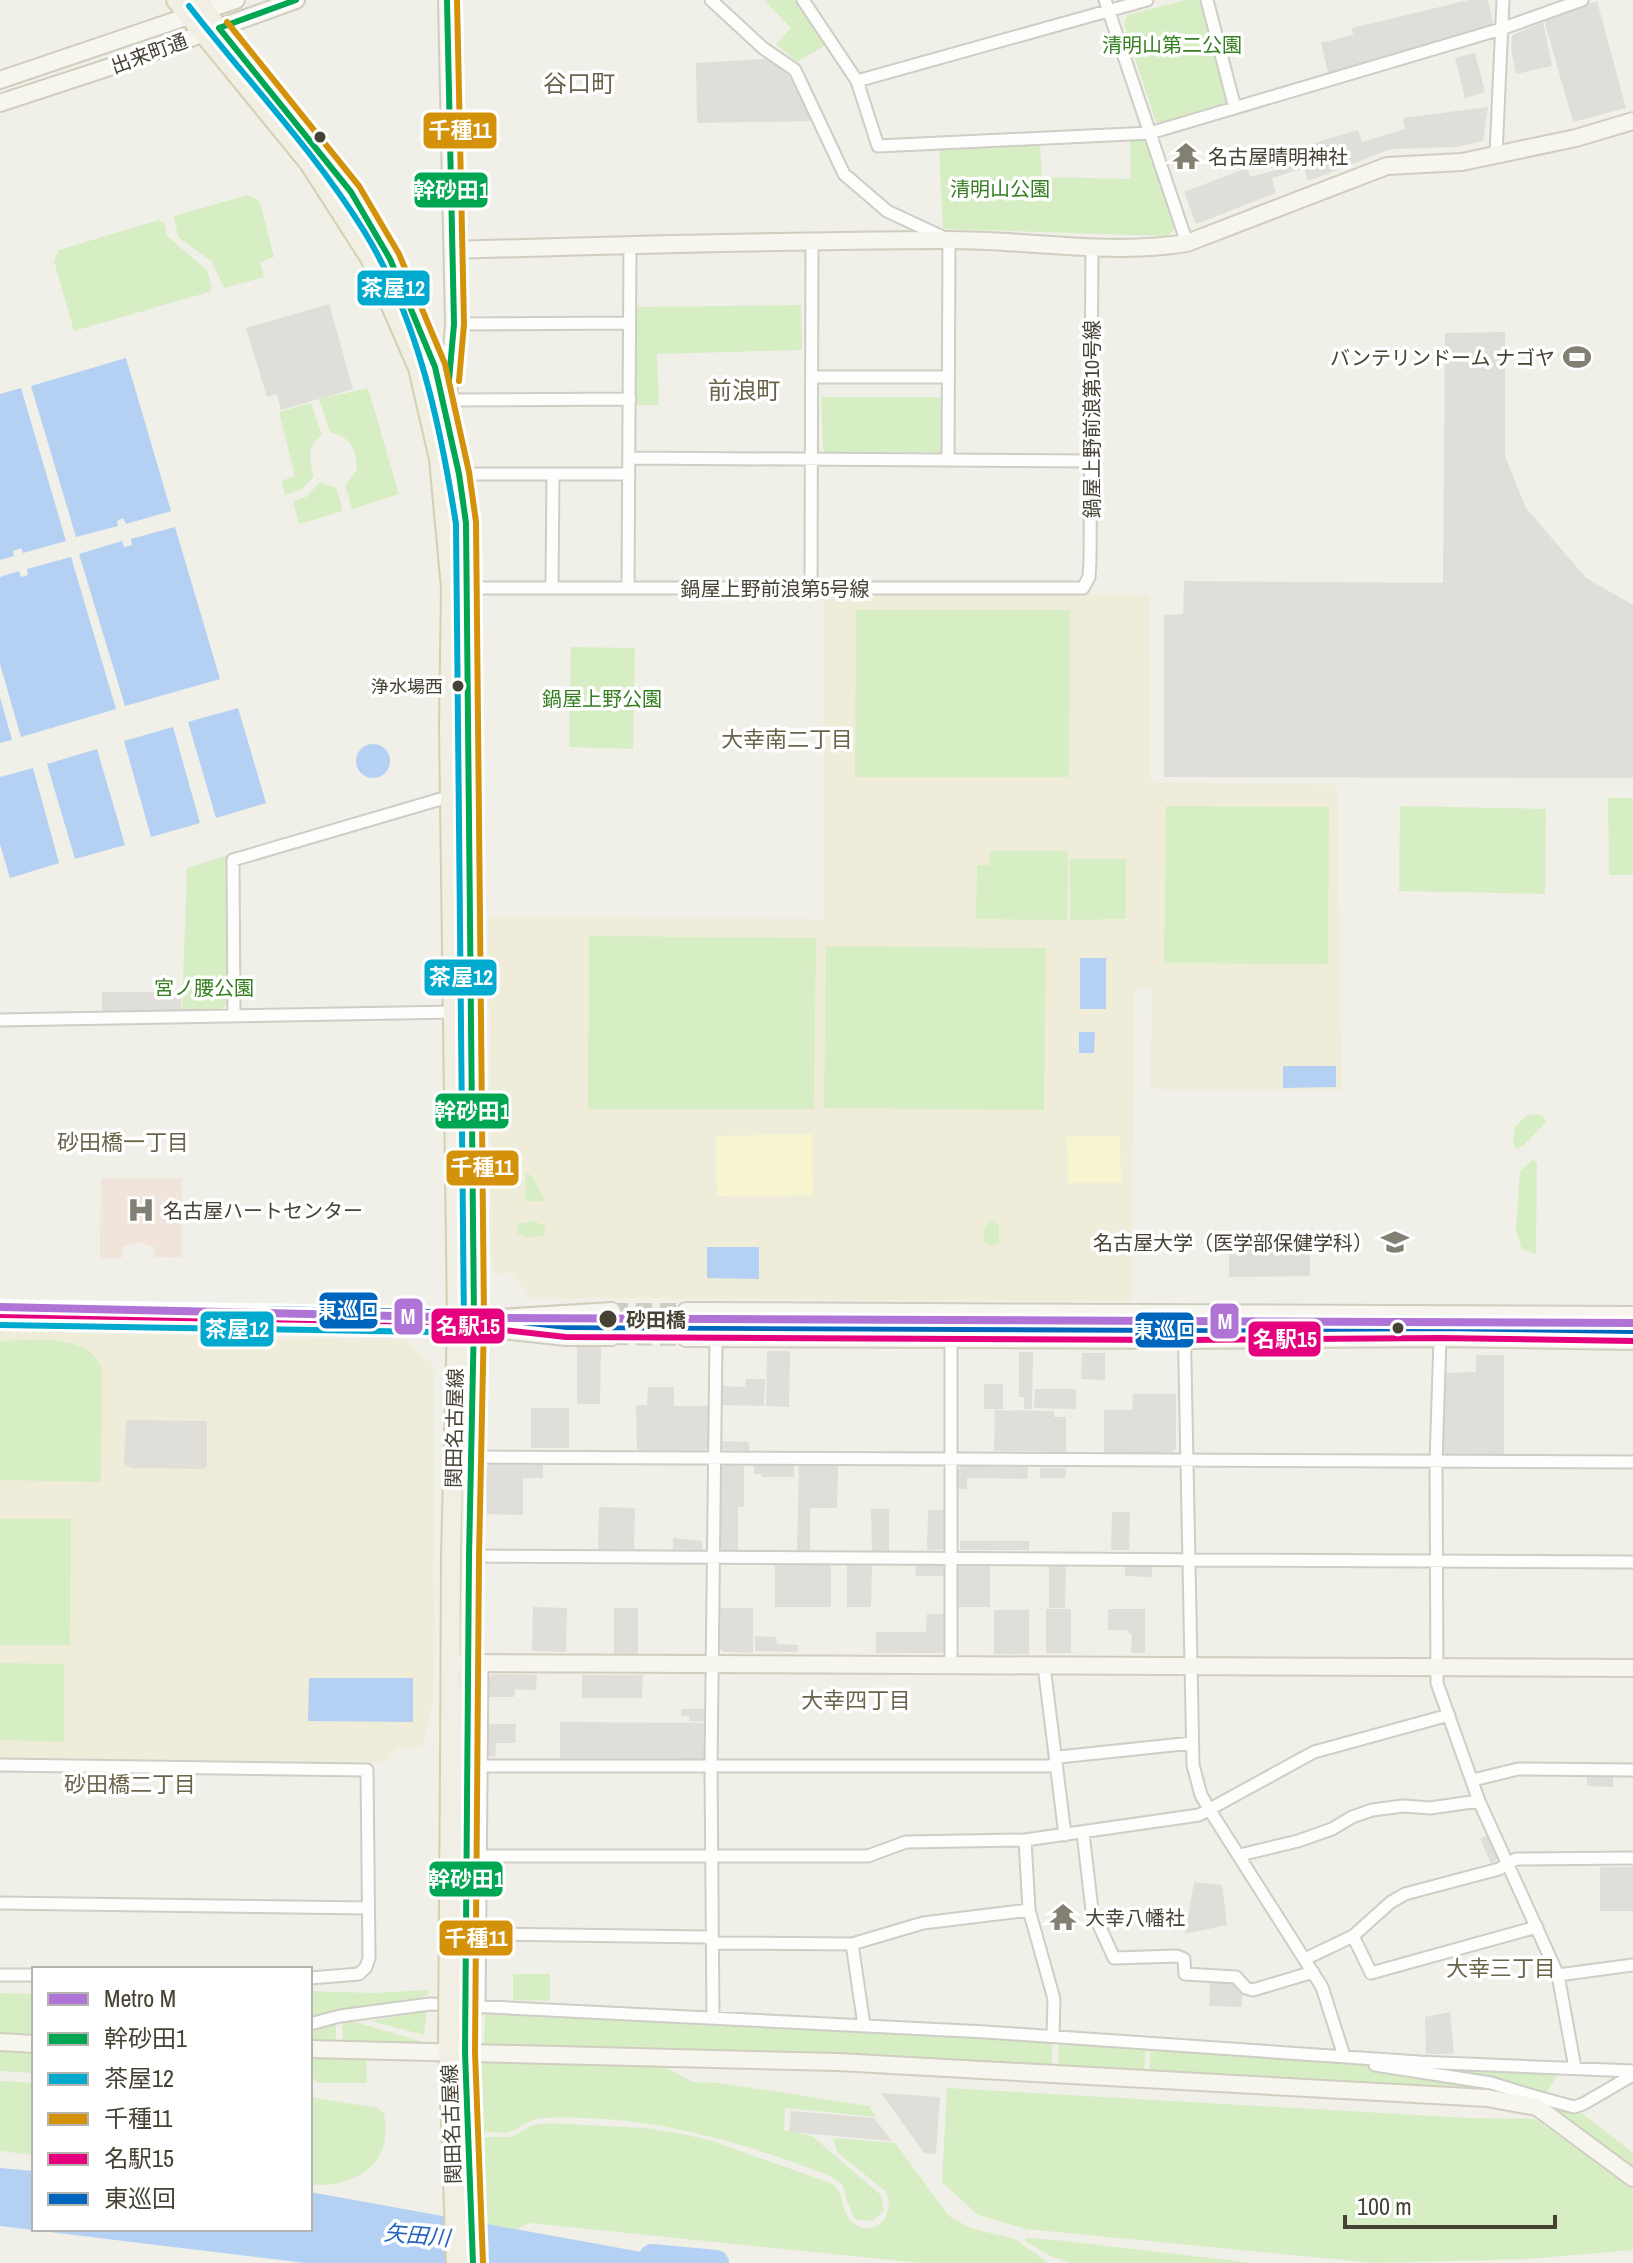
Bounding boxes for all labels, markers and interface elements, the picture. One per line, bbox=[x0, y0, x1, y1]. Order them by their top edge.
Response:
street label: 出来町通 bbox=[107, 27, 191, 79]
park label: 清明山第二公園 bbox=[1102, 31, 1242, 58]
district label: 谷口町 bbox=[543, 67, 615, 99]
line badge: 千種11 bbox=[422, 111, 498, 150]
text: 千種11 bbox=[428, 115, 493, 145]
unlabelled marker bbox=[312, 129, 328, 145]
temple icon: 名古屋晴明神社 bbox=[1171, 141, 1201, 171]
place label: 名古屋晴明神社 bbox=[1208, 143, 1348, 170]
line badge: 幹砂田1 bbox=[413, 171, 489, 209]
text: 幹砂田1 bbox=[413, 175, 490, 205]
park label: 清明山公園 bbox=[950, 175, 1050, 202]
line badge: 茶屋12 bbox=[356, 269, 431, 307]
text: 茶屋12 bbox=[361, 273, 425, 303]
street label: 鍋屋上野前浪第10号線 bbox=[1078, 320, 1105, 518]
sports icon: バンテリンドーム ナゴヤ bbox=[1562, 342, 1592, 372]
place label: バンテリンドーム ナゴヤ bbox=[1330, 344, 1555, 371]
district label: 前浪町 bbox=[708, 374, 780, 406]
street label: 鍋屋上野前浪第5号線 bbox=[680, 575, 870, 602]
place label: 浄水場西 bbox=[371, 674, 443, 699]
marker: 浄水場西 bbox=[450, 678, 466, 694]
park label: 鍋屋上野公園 bbox=[542, 685, 662, 712]
district label: 大幸南二丁目 bbox=[721, 724, 853, 754]
line badge: 茶屋12 bbox=[423, 958, 498, 997]
text: 茶屋12 bbox=[429, 962, 493, 992]
park label: 宮ノ腰公園 bbox=[154, 974, 254, 1001]
line badge: 幹砂田1 bbox=[434, 1092, 510, 1130]
text: 幹砂田1 bbox=[434, 1096, 511, 1126]
district label: 砂田橋一丁目 bbox=[57, 1127, 189, 1157]
line badge: 千種11 bbox=[445, 1149, 520, 1187]
text: 千種11 bbox=[450, 1152, 515, 1182]
hospital icon: 名古屋ハートセンター bbox=[126, 1195, 156, 1225]
place label: 名古屋ハートセンター bbox=[163, 1197, 363, 1224]
school or university icon: 名古屋大学（医学部保健学科） bbox=[1380, 1227, 1410, 1257]
place label: 名古屋大学（医学部保健学科） bbox=[1093, 1229, 1373, 1256]
line badge: 東巡回 bbox=[318, 1291, 379, 1330]
text: 東巡回 bbox=[315, 1295, 381, 1325]
line badge: M bbox=[393, 1297, 424, 1336]
text: M bbox=[400, 1301, 416, 1331]
line badge: M bbox=[1209, 1302, 1240, 1340]
place label: 砂田橋 bbox=[626, 1306, 686, 1333]
text: M bbox=[1217, 1306, 1233, 1336]
line badge: 名駅15 bbox=[430, 1307, 506, 1345]
marker: 砂田橋 bbox=[597, 1308, 619, 1330]
line badge: 茶屋12 bbox=[199, 1310, 275, 1348]
text: 名駅15 bbox=[436, 1311, 500, 1341]
line badge: 東巡回 bbox=[1134, 1311, 1195, 1349]
text: 茶屋12 bbox=[205, 1314, 269, 1344]
text: 東巡回 bbox=[1132, 1315, 1198, 1345]
line badge: 名駅15 bbox=[1247, 1320, 1322, 1358]
unlabelled marker bbox=[1390, 1320, 1406, 1336]
text: 名駅15 bbox=[1253, 1324, 1317, 1354]
street label: 関田名古屋線 bbox=[439, 1368, 469, 1488]
district label: 大幸四丁目 bbox=[801, 1685, 911, 1715]
district label: 砂田橋二丁目 bbox=[64, 1769, 196, 1799]
line badge: 幹砂田1 bbox=[428, 1860, 504, 1898]
text: 幹砂田1 bbox=[428, 1864, 505, 1894]
temple icon: 大幸八幡社 bbox=[1048, 1902, 1078, 1932]
place label: 大幸八幡社 bbox=[1085, 1904, 1185, 1931]
line badge: 千種11 bbox=[438, 1919, 514, 1957]
text: 千種11 bbox=[444, 1923, 509, 1953]
district label: 大幸三丁目 bbox=[1446, 1953, 1556, 1983]
legend bbox=[32, 1967, 312, 2231]
text: Metro M bbox=[104, 1982, 176, 2014]
text: 幹砂田1 bbox=[104, 2022, 187, 2054]
text: 茶屋12 bbox=[104, 2062, 174, 2094]
street label: 関田名古屋線 bbox=[435, 2064, 467, 2184]
text: 千種11 bbox=[104, 2102, 173, 2134]
text: 名駅15 bbox=[104, 2142, 174, 2174]
scale bar bbox=[1345, 2179, 1555, 2229]
text: 東巡回 bbox=[104, 2182, 176, 2214]
text: 100 m bbox=[1357, 2190, 1412, 2222]
water label: 矢田川 bbox=[383, 2217, 453, 2253]

